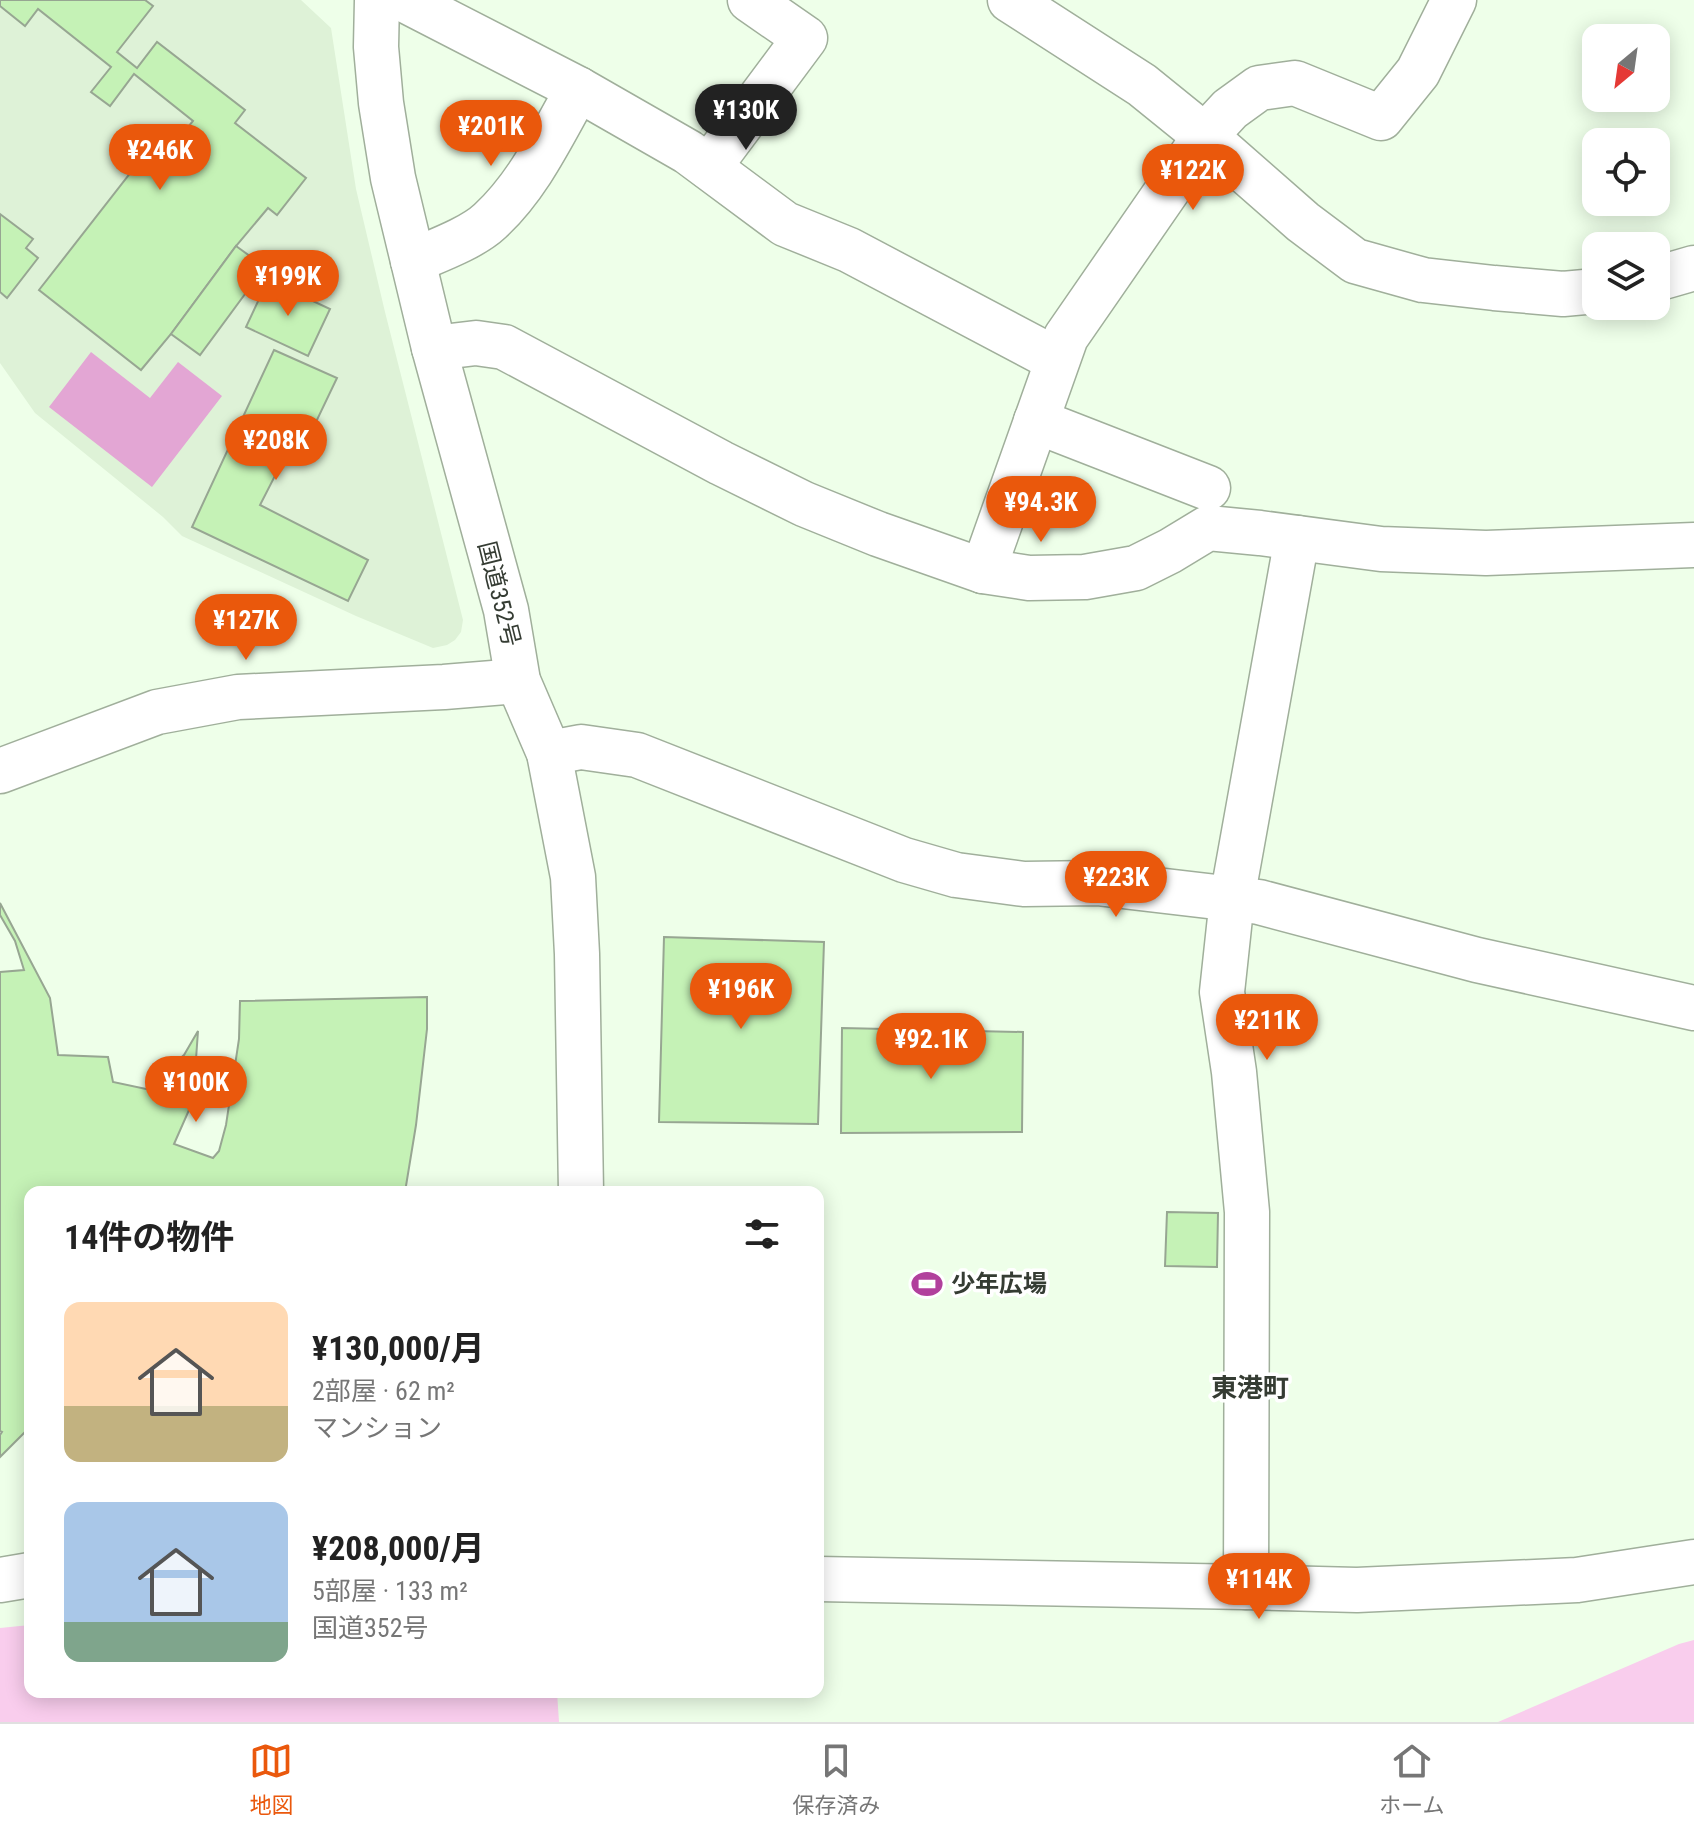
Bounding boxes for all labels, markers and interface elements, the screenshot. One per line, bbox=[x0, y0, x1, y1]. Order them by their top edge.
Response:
north arrow bbox=[1582, 24, 1670, 112]
map controls bbox=[1582, 24, 1670, 320]
pin: ¥130K bbox=[690, 84, 802, 152]
text: ¥130K bbox=[713, 95, 779, 125]
pin: ¥201K bbox=[435, 100, 547, 168]
text: ¥201K bbox=[458, 111, 524, 141]
pin: ¥246K bbox=[104, 124, 216, 192]
button: locate bbox=[1582, 128, 1670, 216]
text: ¥246K bbox=[127, 135, 193, 165]
pin: ¥122K bbox=[1137, 144, 1249, 212]
text: ¥122K bbox=[1160, 155, 1226, 185]
button: layers bbox=[1582, 232, 1670, 320]
pin: ¥199K bbox=[232, 250, 344, 318]
text: ¥199K bbox=[255, 261, 321, 291]
pin: ¥208K bbox=[220, 414, 332, 482]
text: ¥208K bbox=[243, 425, 309, 455]
pin: ¥94.3K bbox=[976, 476, 1106, 544]
text: ¥94.3K bbox=[1004, 487, 1078, 517]
street label: 国道352号 bbox=[472, 538, 526, 650]
pin: ¥127K bbox=[190, 594, 302, 662]
text: ¥127K bbox=[213, 605, 279, 635]
pin: ¥223K bbox=[1060, 851, 1172, 919]
text: ¥223K bbox=[1083, 862, 1149, 892]
pin: ¥196K bbox=[685, 963, 797, 1031]
text: ¥196K bbox=[708, 974, 774, 1004]
pin: ¥211K bbox=[1211, 994, 1323, 1062]
text: ¥211K bbox=[1234, 1005, 1300, 1035]
pin: ¥92.1K bbox=[866, 1013, 996, 1081]
text: ¥92.1K bbox=[894, 1024, 968, 1054]
pin: ¥100K bbox=[140, 1056, 252, 1124]
text: ¥100K bbox=[163, 1067, 229, 1097]
icon: filters bbox=[740, 1212, 784, 1256]
text: 14件の物件 bbox=[64, 1217, 234, 1257]
sports icon: 少年広場 bbox=[910, 1267, 944, 1301]
place label: 少年広場 bbox=[951, 1270, 1047, 1298]
text: ¥130,000/月 bbox=[312, 1328, 485, 1368]
icon: home bbox=[128, 1334, 224, 1430]
district label: 東港町 bbox=[1211, 1373, 1289, 1403]
text: 2部屋 · 62 m² bbox=[312, 1376, 455, 1406]
text: マンション bbox=[312, 1413, 442, 1443]
text: ¥208,000/月 bbox=[312, 1528, 485, 1568]
icon: home bbox=[128, 1534, 224, 1630]
pin: ¥114K bbox=[1203, 1553, 1315, 1621]
text: ¥114K bbox=[1226, 1564, 1292, 1594]
text: 5部屋 · 133 m² bbox=[312, 1576, 468, 1606]
text: 国道352号 bbox=[312, 1613, 429, 1643]
tab: 地図 bbox=[249, 1739, 293, 1819]
tab: 保存済み bbox=[792, 1739, 880, 1819]
tab: ホーム bbox=[1379, 1739, 1445, 1819]

